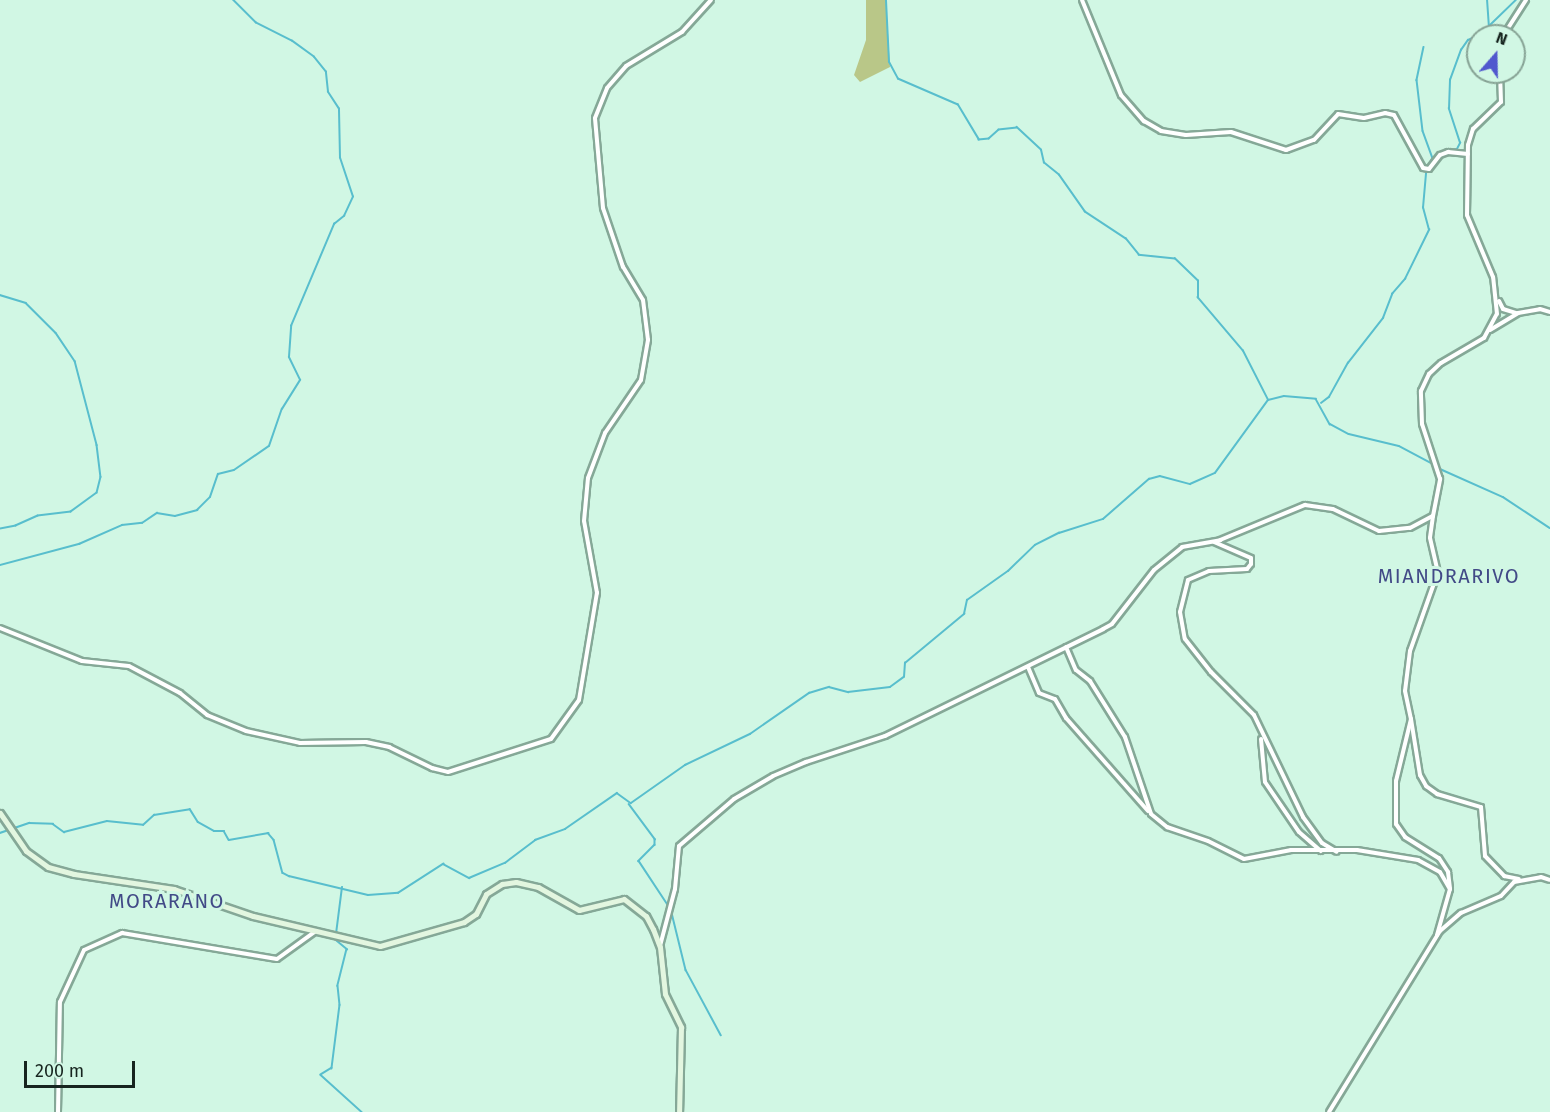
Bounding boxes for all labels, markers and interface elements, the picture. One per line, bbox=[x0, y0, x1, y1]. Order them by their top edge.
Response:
north arrow bbox=[1466, 24, 1526, 84]
text: N bbox=[1493, 28, 1510, 49]
district label: MIANDRARIVO bbox=[1378, 564, 1520, 588]
district label: MORARANO bbox=[109, 889, 225, 913]
scale bar bbox=[27, 1049, 138, 1087]
text: 200 m bbox=[35, 1060, 84, 1082]

